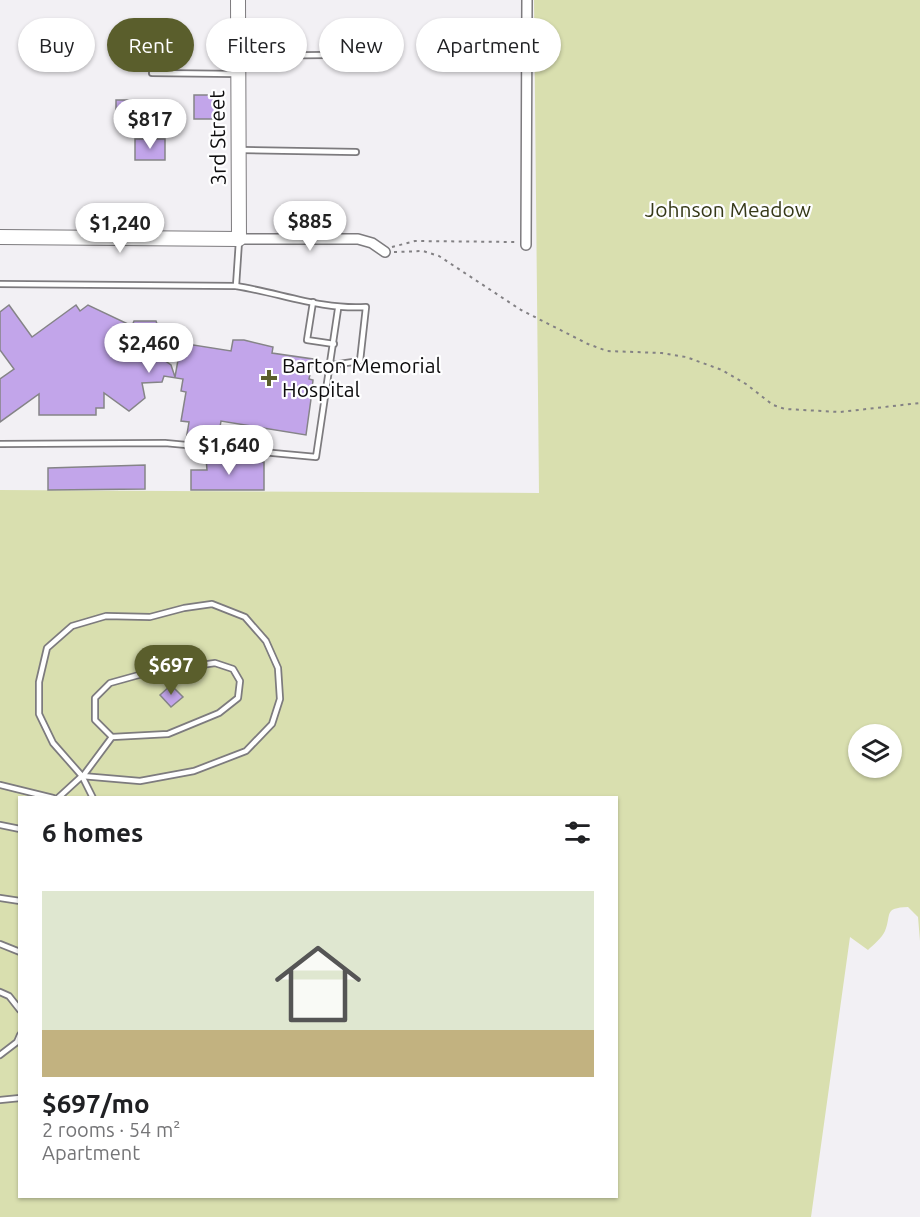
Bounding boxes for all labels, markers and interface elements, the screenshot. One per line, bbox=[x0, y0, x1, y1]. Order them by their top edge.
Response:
chip: Buy bbox=[18, 18, 95, 72]
chip: Rent bbox=[107, 18, 194, 72]
chip: Filters bbox=[206, 18, 307, 72]
chip: New bbox=[319, 18, 404, 72]
chip: Apartment bbox=[416, 18, 561, 72]
street label: 3rd Street bbox=[204, 90, 230, 186]
pin: $817 bbox=[114, 99, 186, 150]
text: $817 bbox=[127, 107, 173, 130]
park label: Johnson Meadow bbox=[645, 197, 811, 221]
pin: $885 bbox=[274, 201, 346, 252]
pin: $1,240 bbox=[71, 203, 169, 254]
text: $885 bbox=[287, 209, 333, 232]
text: $1,240 bbox=[89, 211, 151, 234]
pin: $2,460 bbox=[100, 323, 198, 374]
text: $2,460 bbox=[118, 331, 180, 354]
place label: Barton Memorial Hospital bbox=[282, 353, 441, 401]
marker: Barton Memorial Hospital bbox=[260, 369, 278, 387]
pin: $1,640 bbox=[180, 425, 278, 476]
text: $1,640 bbox=[198, 433, 260, 456]
pin: $697 bbox=[135, 645, 207, 696]
text: $697 bbox=[148, 653, 194, 676]
map controls bbox=[848, 724, 902, 778]
button: layers bbox=[848, 724, 902, 778]
icon: filters bbox=[561, 816, 594, 849]
text: 6 homes bbox=[42, 818, 143, 847]
icon: home bbox=[264, 930, 372, 1038]
text: $697/mo bbox=[42, 1089, 150, 1118]
text: 2 rooms · 54 m² bbox=[42, 1118, 180, 1141]
text: Apartment bbox=[42, 1141, 140, 1164]

